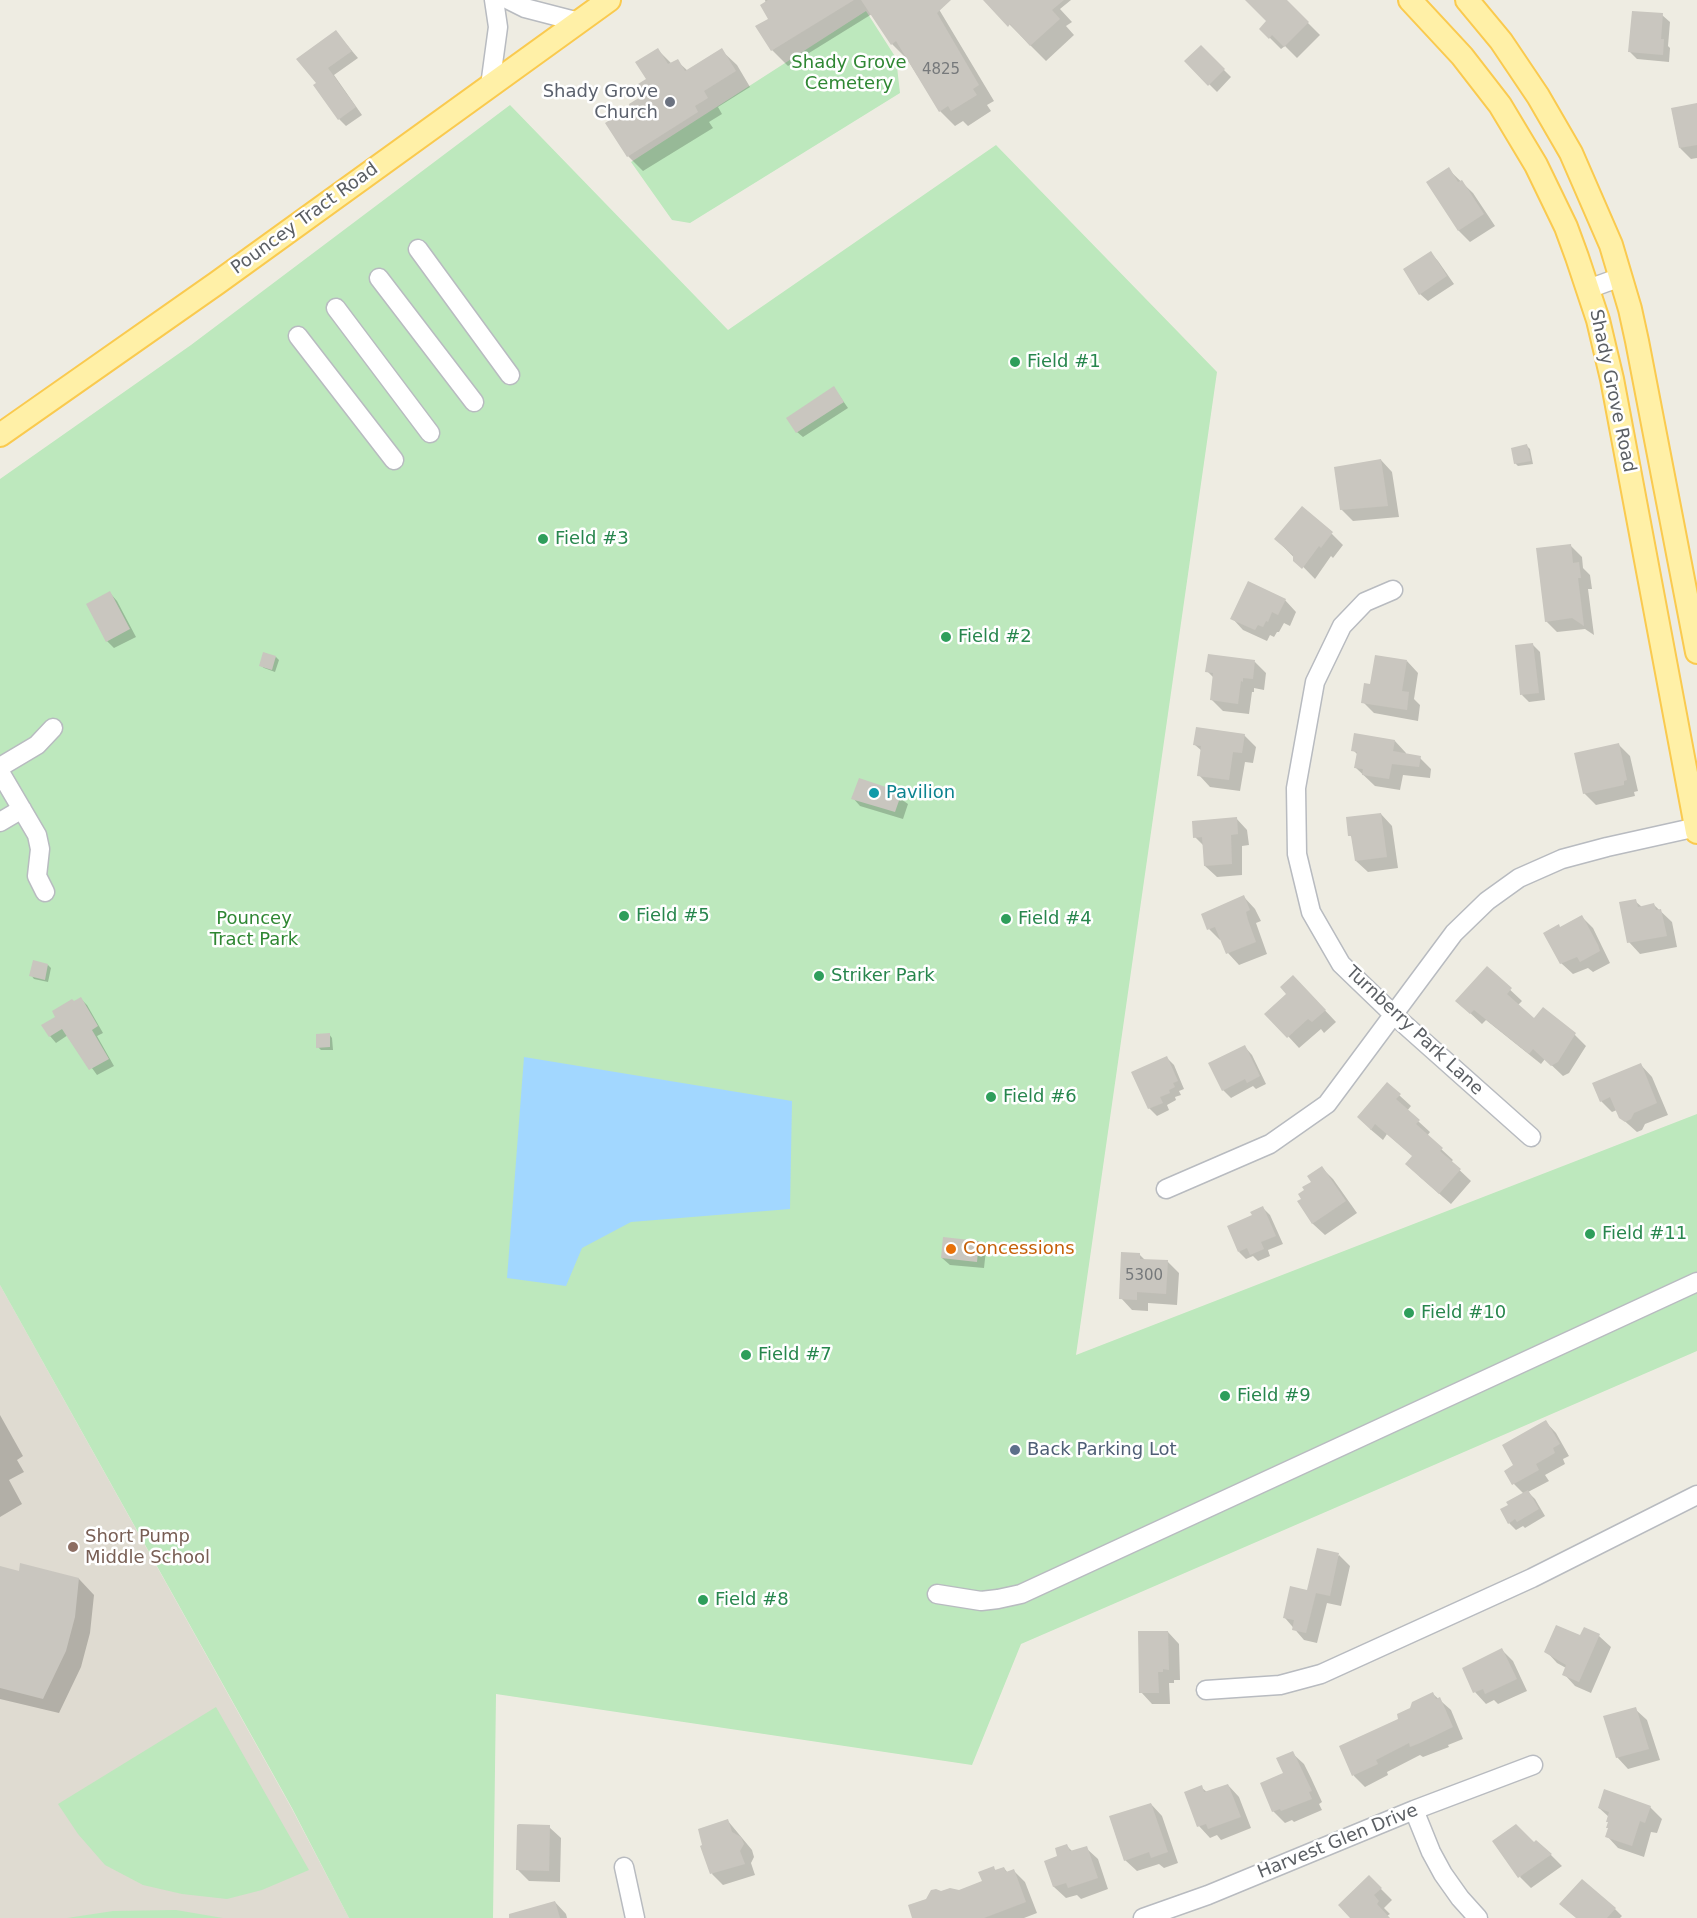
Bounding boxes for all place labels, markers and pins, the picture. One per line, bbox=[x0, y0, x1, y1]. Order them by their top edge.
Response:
place label: Shady Grove Church bbox=[543, 81, 658, 124]
marker: Shady Grove Church bbox=[663, 95, 677, 109]
place label: Field #1 bbox=[1027, 351, 1101, 373]
marker: Field #1 bbox=[1008, 355, 1022, 369]
place label: Field #3 bbox=[555, 528, 629, 550]
marker: Field #3 bbox=[536, 532, 550, 546]
place label: Field #2 bbox=[958, 626, 1032, 648]
marker: Field #2 bbox=[939, 630, 953, 644]
place label: Pavilion bbox=[886, 782, 955, 804]
marker: Pavilion bbox=[867, 786, 881, 800]
place label: Field #5 bbox=[636, 905, 710, 927]
place label: Field #4 bbox=[1018, 908, 1092, 930]
marker: Field #5 bbox=[617, 909, 631, 923]
marker: Field #4 bbox=[999, 912, 1013, 926]
place label: Striker Park bbox=[831, 965, 935, 987]
marker: Striker Park bbox=[812, 969, 826, 983]
place label: Field #6 bbox=[1003, 1086, 1077, 1108]
marker: Field #6 bbox=[984, 1090, 998, 1104]
place label: Field #11 bbox=[1602, 1223, 1687, 1245]
marker: Field #11 bbox=[1583, 1227, 1597, 1241]
place label: Concessions bbox=[963, 1238, 1075, 1260]
marker: Concessions bbox=[944, 1242, 958, 1256]
place label: Field #10 bbox=[1421, 1302, 1506, 1324]
marker: Field #10 bbox=[1402, 1306, 1416, 1320]
place label: Field #7 bbox=[758, 1344, 832, 1366]
marker: Field #7 bbox=[739, 1348, 753, 1362]
place label: Field #9 bbox=[1237, 1385, 1311, 1407]
marker: Field #9 bbox=[1218, 1389, 1232, 1403]
place label: Back Parking Lot bbox=[1027, 1439, 1177, 1461]
marker: Back Parking Lot bbox=[1008, 1443, 1022, 1457]
place label: Short Pump Middle School bbox=[85, 1526, 210, 1568]
marker: Short Pump Middle School bbox=[66, 1540, 80, 1554]
place label: Field #8 bbox=[715, 1589, 789, 1611]
marker: Field #8 bbox=[696, 1593, 710, 1607]

